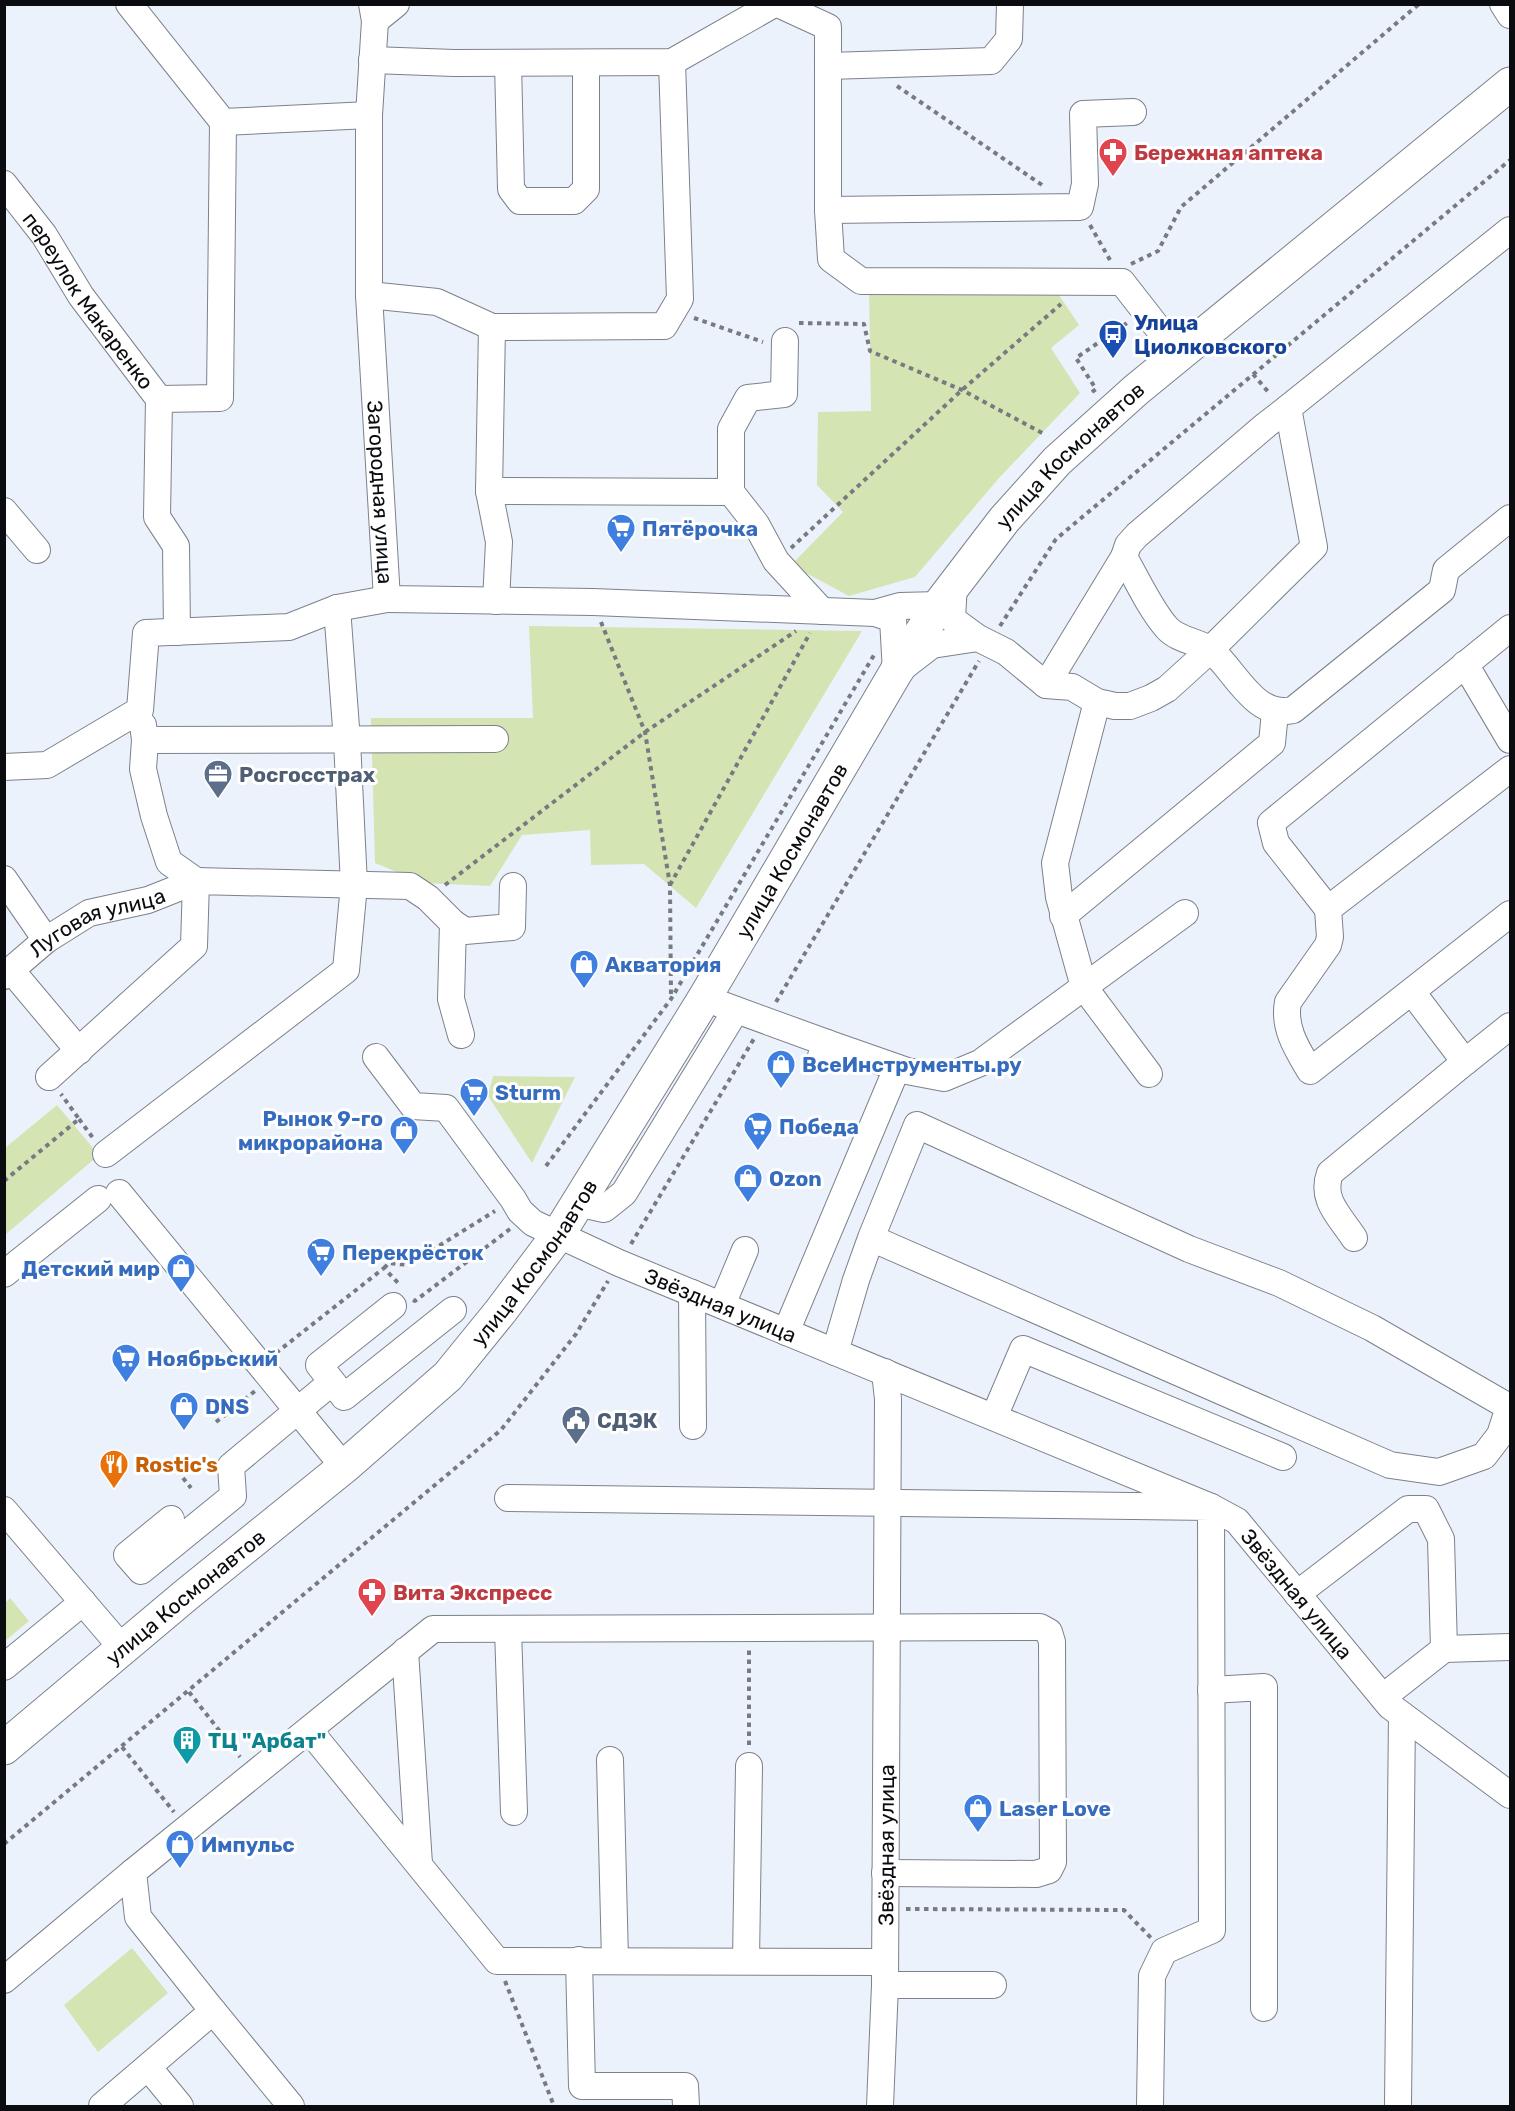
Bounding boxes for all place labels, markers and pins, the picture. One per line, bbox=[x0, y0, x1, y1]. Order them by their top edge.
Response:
pharmacy icon: Бережная аптека bbox=[1097, 136, 1129, 178]
place label: Бережная аптека bbox=[1134, 140, 1323, 165]
place label: Улица Циолковского bbox=[1134, 310, 1287, 359]
bus stop icon: Улица Циолковского bbox=[1097, 318, 1129, 360]
supermarket icon: Пятёрочка bbox=[605, 512, 637, 554]
place label: Пятёрочка bbox=[642, 516, 758, 541]
office icon: Росгосстрах bbox=[202, 758, 234, 800]
place label: Росгосстрах bbox=[239, 762, 376, 787]
shop icon: Акватория bbox=[568, 948, 600, 990]
place label: Акватория bbox=[605, 952, 722, 977]
shop icon: ВсеИнструменты.ру bbox=[765, 1048, 797, 1090]
place label: ВсеИнструменты.ру bbox=[802, 1052, 1022, 1077]
supermarket icon: Sturm bbox=[458, 1076, 490, 1118]
place label: Sturm bbox=[495, 1080, 561, 1105]
place label: Рынок 9-го микрорайона bbox=[238, 1106, 383, 1155]
supermarket icon: Победа bbox=[742, 1110, 774, 1152]
shop icon: Рынок 9-го микрорайона bbox=[388, 1114, 420, 1156]
place label: Победа bbox=[779, 1114, 859, 1139]
shop icon: Ozon bbox=[732, 1162, 764, 1204]
place label: Ozon bbox=[769, 1166, 822, 1191]
supermarket icon: Перекрёсток bbox=[305, 1236, 337, 1278]
place label: Перекрёсток bbox=[342, 1240, 484, 1265]
shop icon: Детский мир bbox=[165, 1252, 197, 1294]
place label: Детский мир bbox=[21, 1256, 160, 1281]
supermarket icon: Ноябрьский bbox=[110, 1342, 142, 1384]
place label: Ноябрьский bbox=[147, 1346, 278, 1371]
shop icon: DNS bbox=[168, 1390, 200, 1432]
place label: DNS bbox=[205, 1394, 249, 1419]
public building icon: СДЭК bbox=[560, 1404, 592, 1446]
place label: СДЭК bbox=[597, 1408, 658, 1433]
restaurant icon: Rostic's bbox=[98, 1448, 130, 1490]
place label: Rostic's bbox=[135, 1452, 218, 1477]
pharmacy icon: Вита Экспресс bbox=[356, 1576, 388, 1618]
place label: Вита Экспресс bbox=[393, 1580, 552, 1605]
building icon: ТЦ "Арбат" bbox=[171, 1724, 203, 1766]
place label: ТЦ "Арбат" bbox=[208, 1728, 326, 1753]
shop icon: Laser Love bbox=[962, 1792, 994, 1834]
place label: Laser Love bbox=[999, 1796, 1111, 1821]
shop icon: Импульс bbox=[164, 1828, 196, 1870]
place label: Импульс bbox=[201, 1832, 295, 1857]

